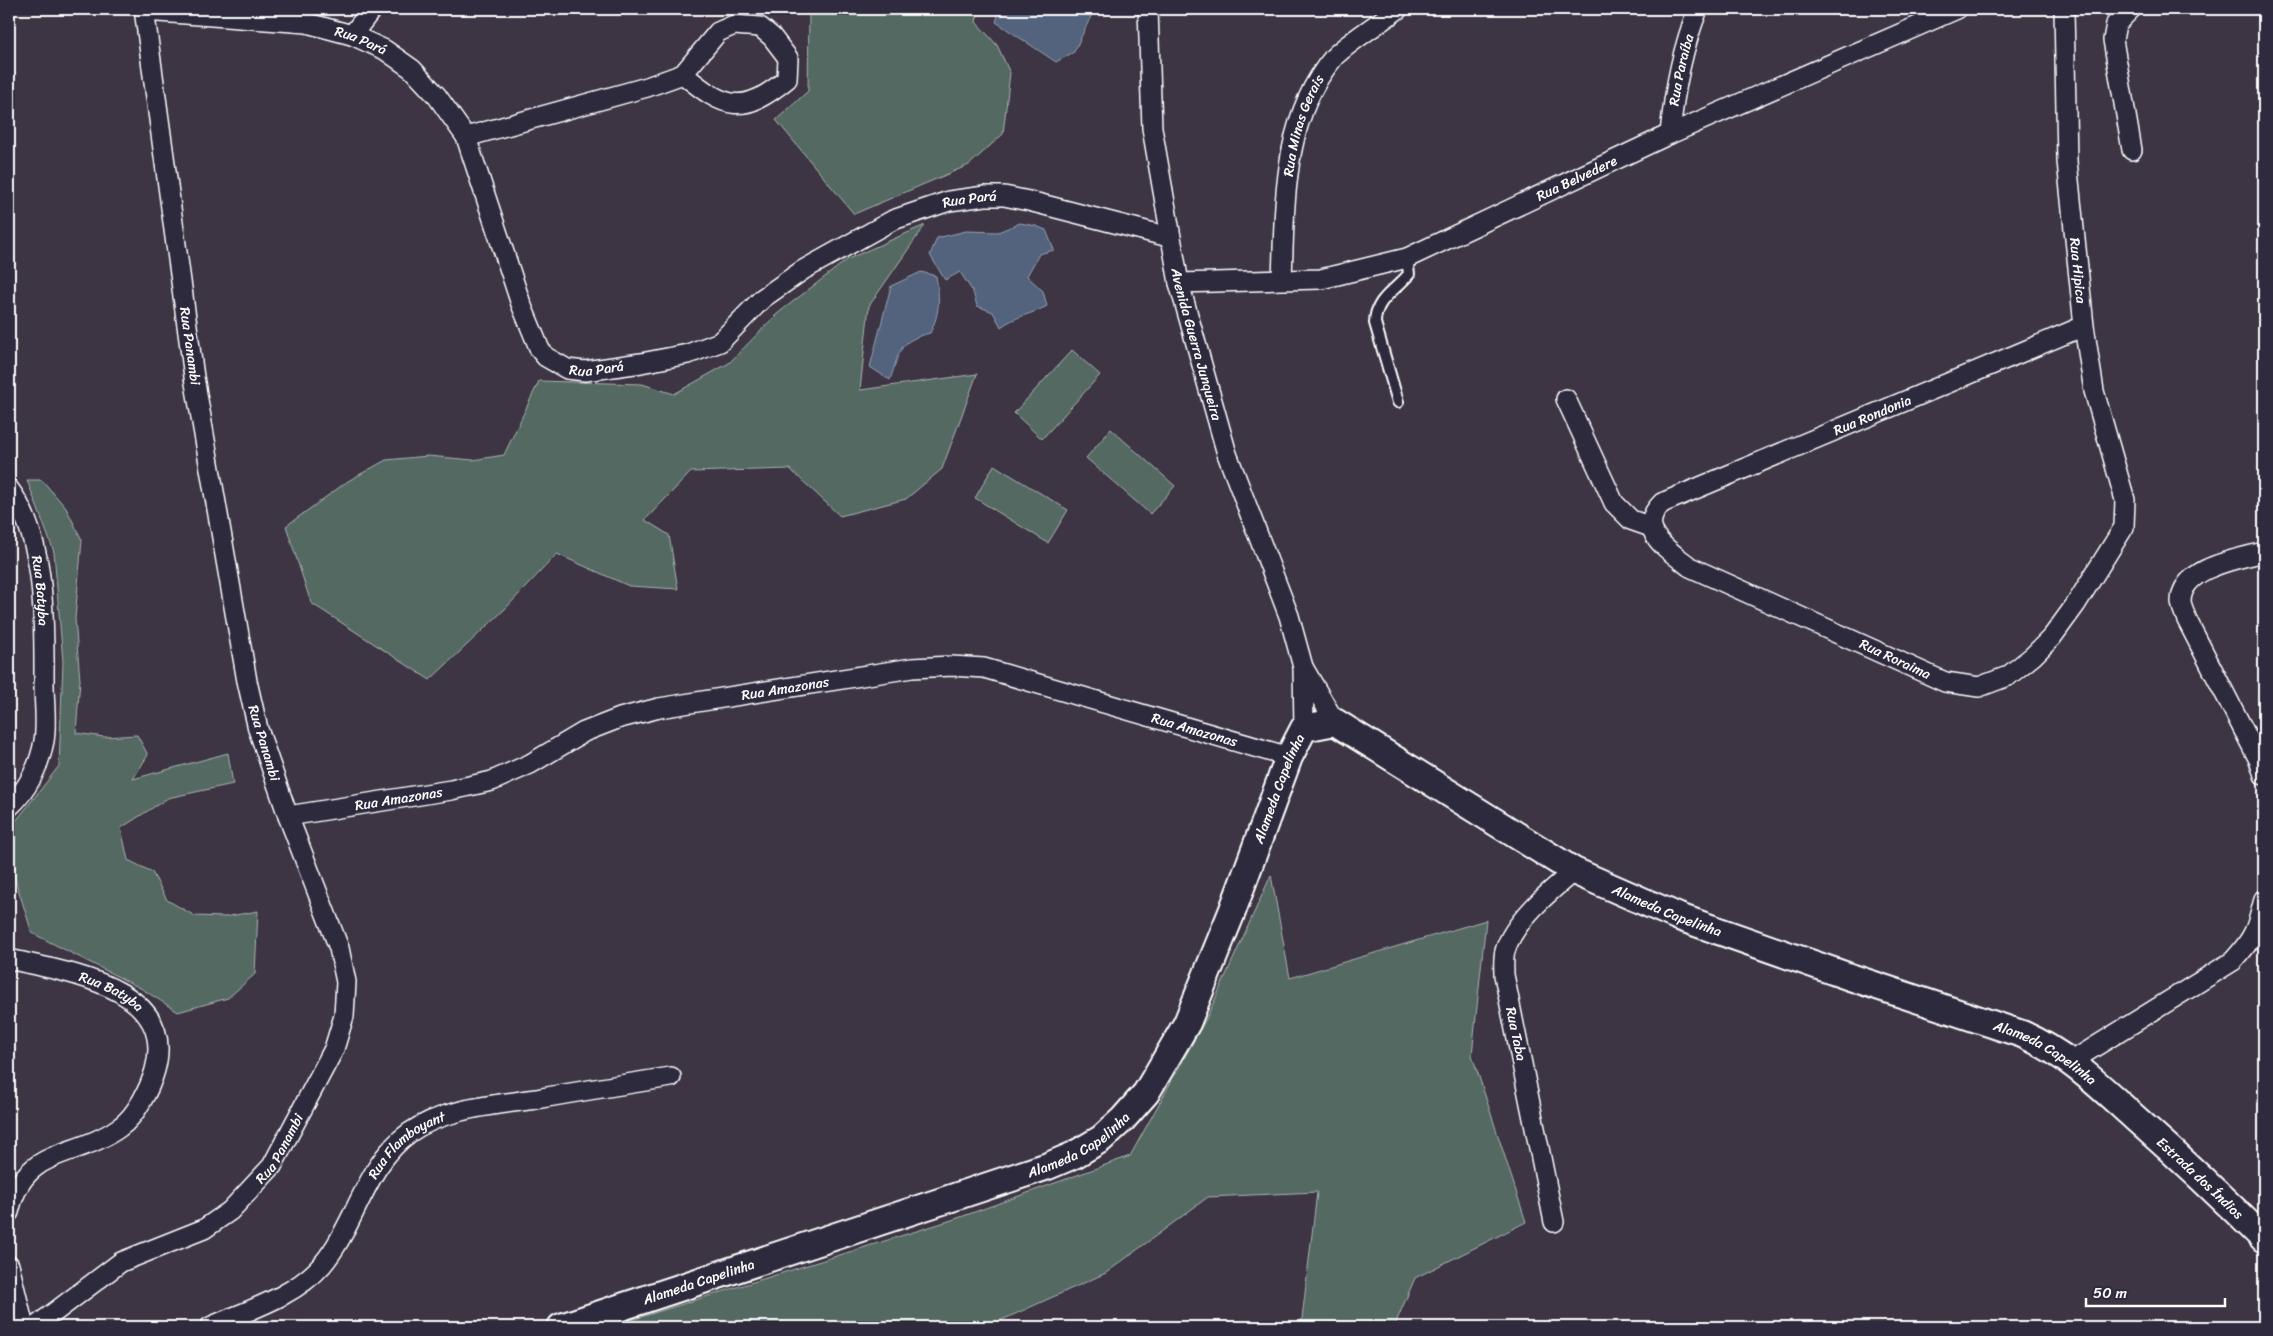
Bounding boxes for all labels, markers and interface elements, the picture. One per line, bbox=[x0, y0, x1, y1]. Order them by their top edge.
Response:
street label: Rua Pará bbox=[332, 18, 391, 62]
street label: Rua Paraíba bbox=[1661, 30, 1701, 108]
street label: Rua Minas Gerais bbox=[1275, 69, 1331, 178]
street label: Rua Belvedere bbox=[1532, 148, 1622, 208]
street label: Rua Pará bbox=[939, 184, 997, 215]
street label: Rua Hipica bbox=[2062, 236, 2094, 305]
street label: Avenida Guerra Junqueira bbox=[1164, 265, 1230, 424]
street label: Rua Panambi bbox=[172, 305, 208, 388]
street label: Rua Pará bbox=[568, 353, 625, 384]
street label: Rua Rondonia bbox=[1829, 387, 1915, 442]
street label: Rua Batyba bbox=[24, 553, 56, 626]
street label: Rua Roraima bbox=[1855, 632, 1935, 686]
street label: Rua Amazonas bbox=[739, 669, 831, 707]
street label: Rua Panambi bbox=[241, 702, 288, 785]
street label: Rua Amazonas bbox=[1149, 705, 1241, 754]
street label: Alameda Capelinha bbox=[1245, 729, 1312, 848]
street label: Rua Amazonas bbox=[353, 779, 445, 818]
street label: Alameda Capelinha bbox=[1607, 876, 1725, 944]
street label: Rua Batyba bbox=[76, 964, 150, 1018]
street label: Rua Taba bbox=[1498, 1005, 1534, 1063]
street label: Alameda Capelinha bbox=[1989, 1013, 2103, 1091]
street label: Rua Flamboyant bbox=[361, 1103, 450, 1184]
street label: Alameda Capelinha bbox=[1023, 1106, 1136, 1185]
street label: Rua Panambi bbox=[249, 1108, 311, 1190]
street label: Estrada dos Índios bbox=[2151, 1130, 2250, 1225]
street label: Alameda Capelinha bbox=[638, 1251, 758, 1312]
scale bar bbox=[2086, 1276, 2224, 1308]
text: 50 m bbox=[2093, 1280, 2128, 1306]

